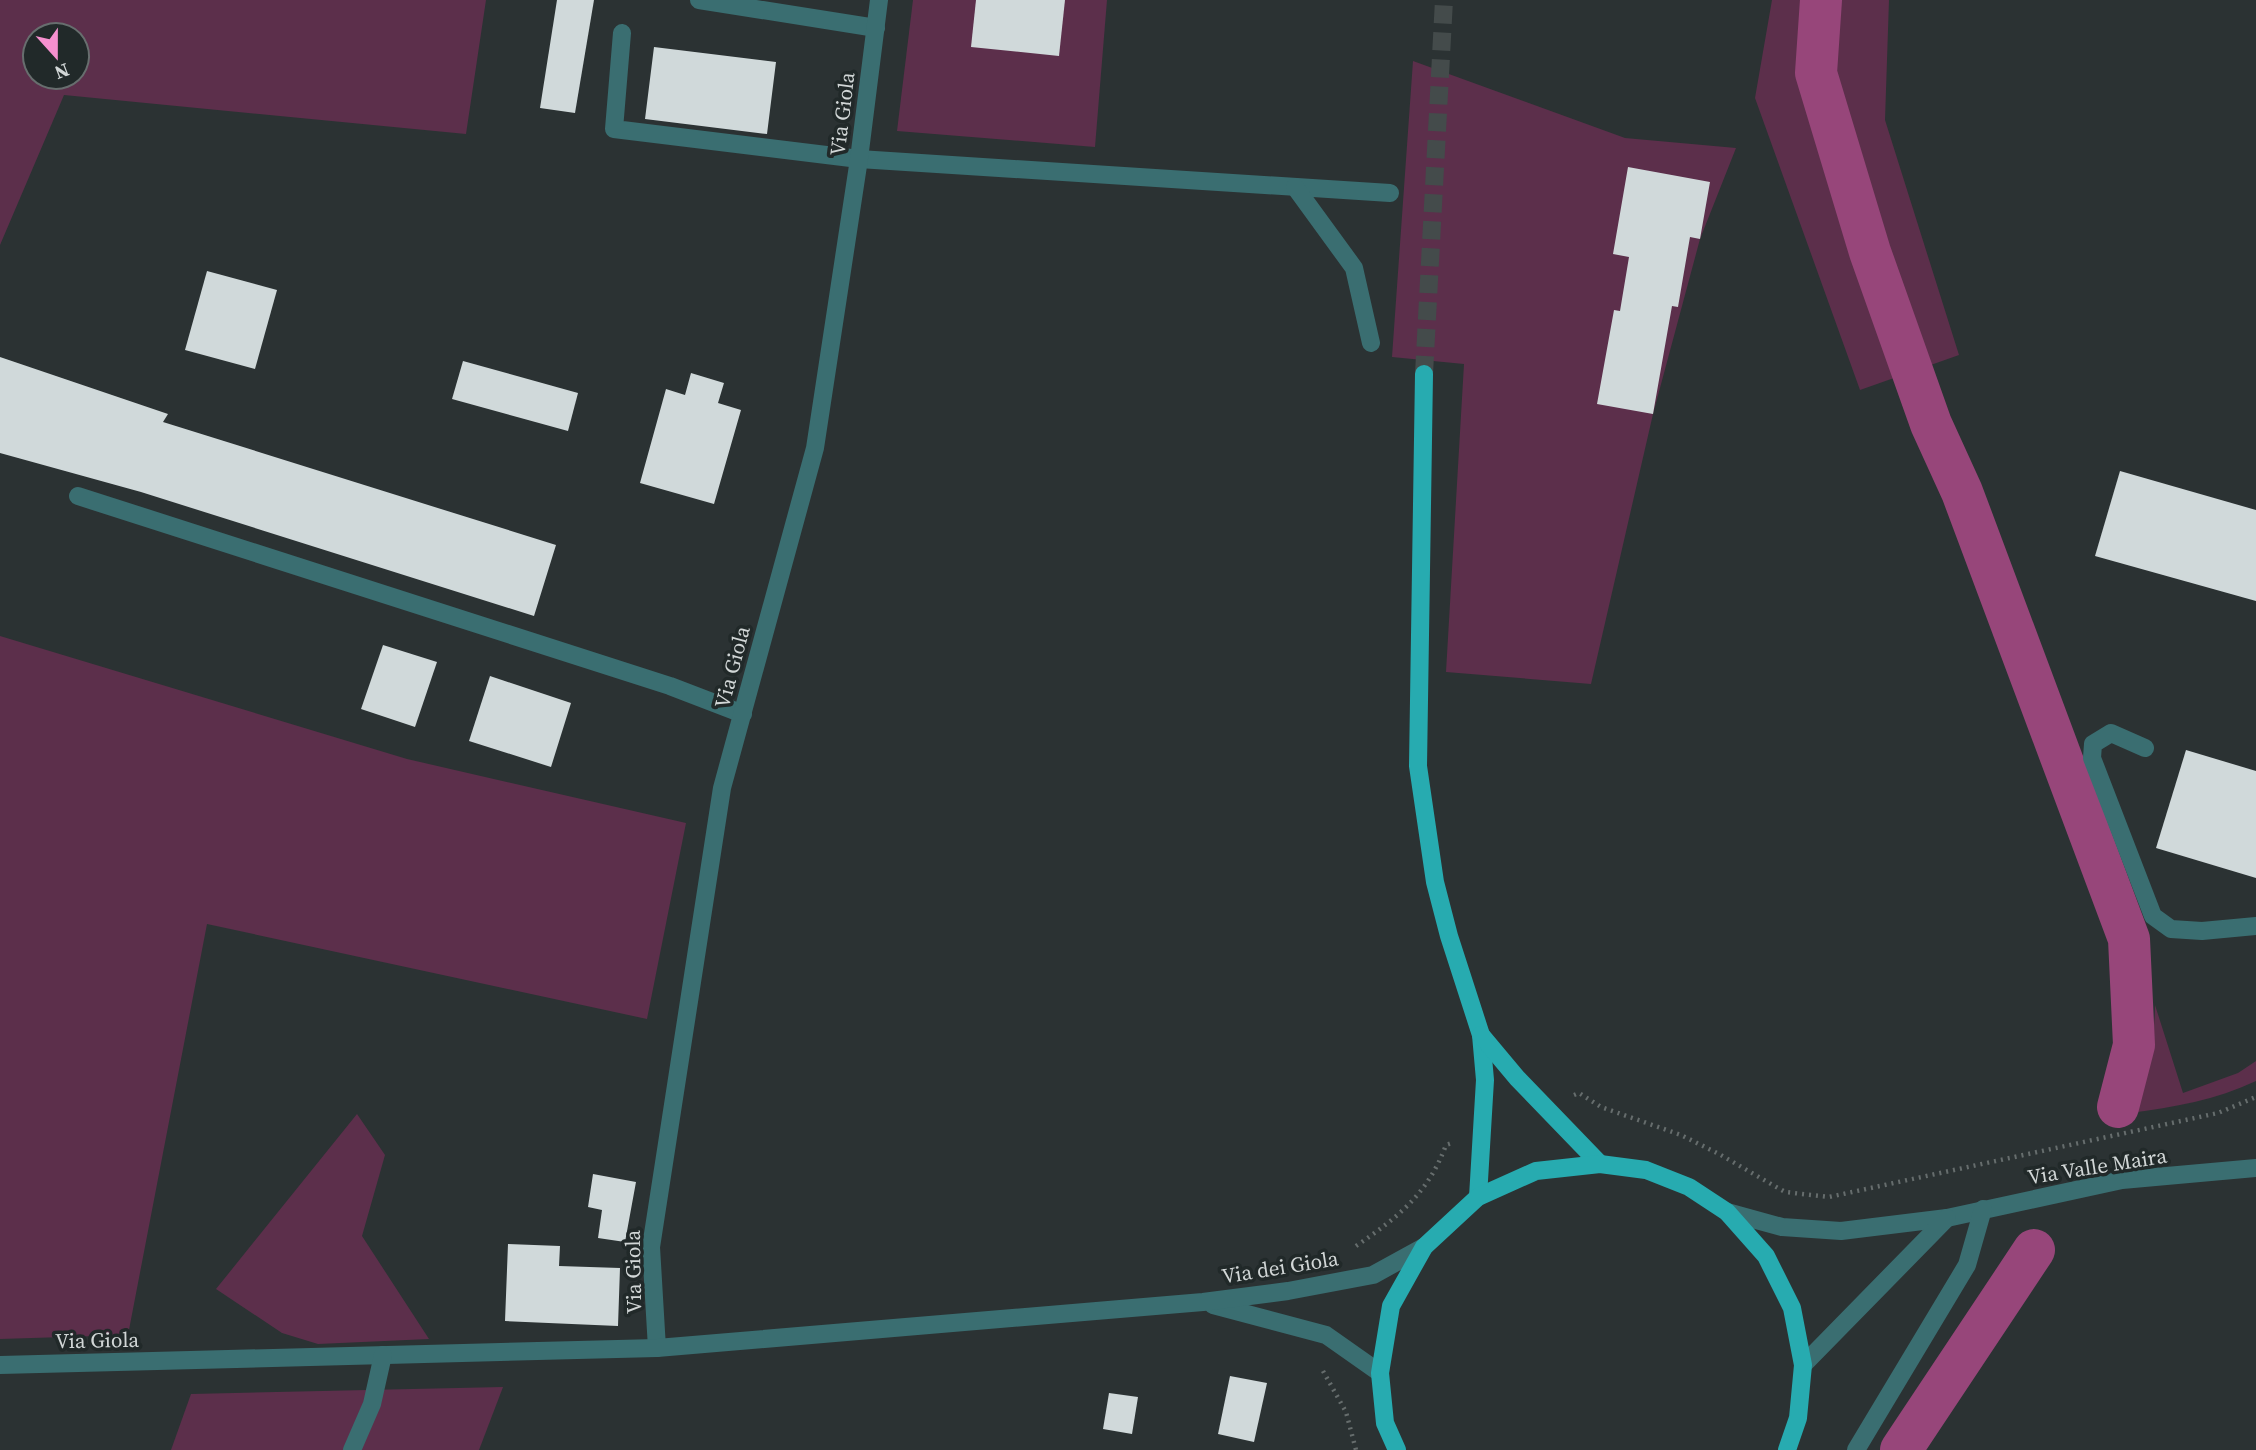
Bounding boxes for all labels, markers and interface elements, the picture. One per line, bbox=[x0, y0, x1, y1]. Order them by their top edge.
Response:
north arrow bbox=[21, 21, 91, 91]
text: N bbox=[51, 57, 73, 87]
street label: Via Giola bbox=[822, 70, 862, 157]
street label: Via Giola bbox=[707, 622, 757, 711]
street label: Via Valle Maira bbox=[2025, 1141, 2169, 1191]
street label: Via Giola bbox=[618, 1229, 648, 1314]
street label: Via dei Giola bbox=[1220, 1243, 1341, 1291]
street label: Via Giola bbox=[55, 1325, 140, 1355]

